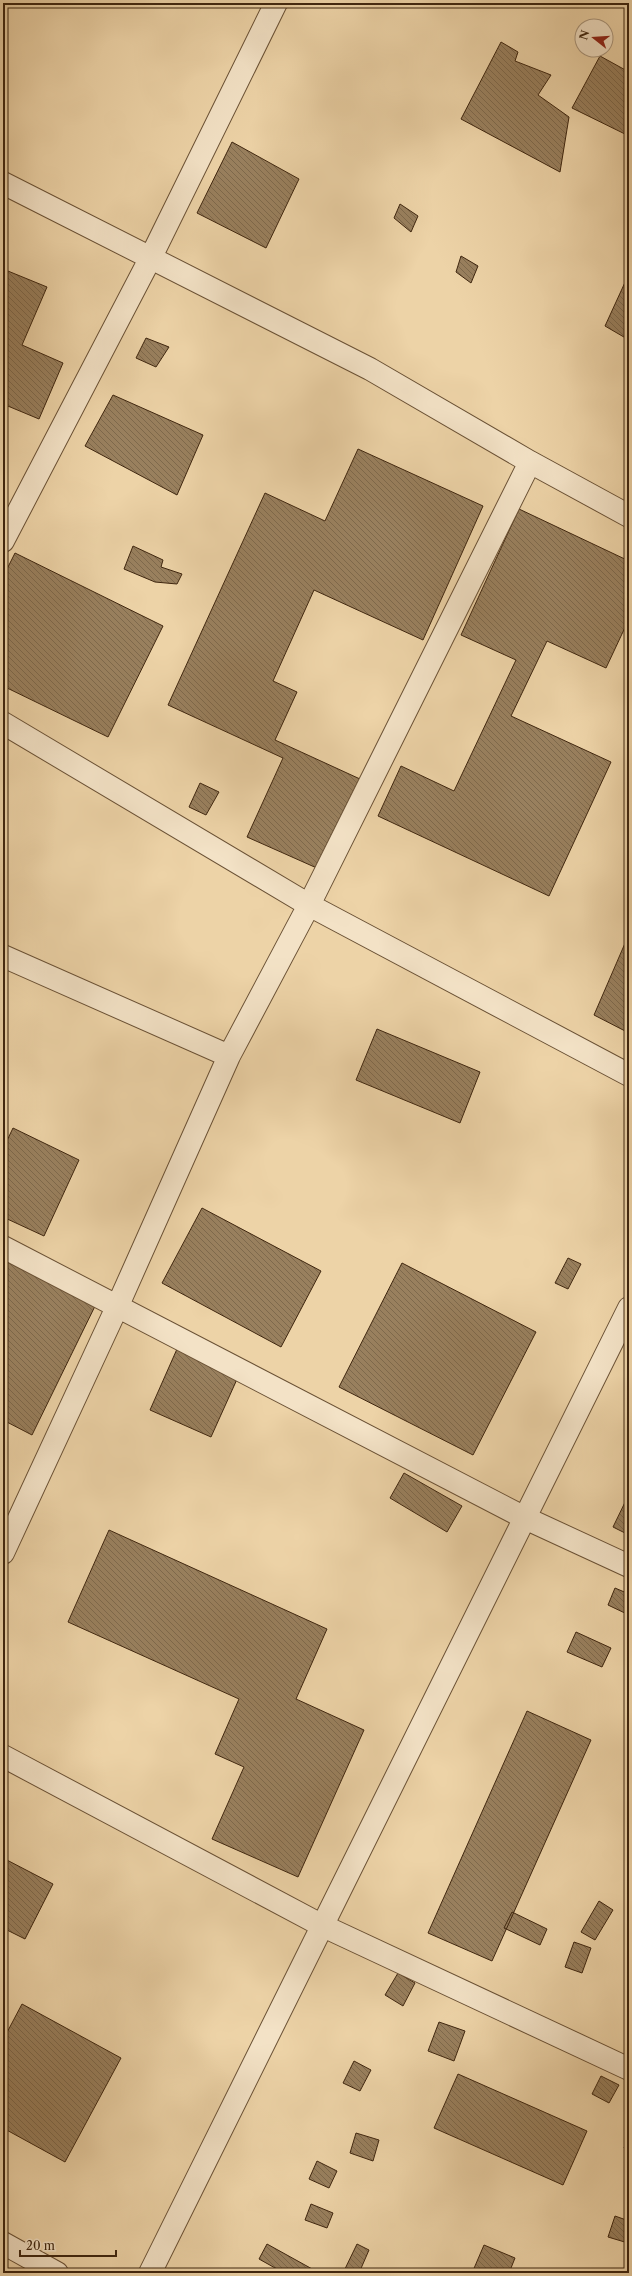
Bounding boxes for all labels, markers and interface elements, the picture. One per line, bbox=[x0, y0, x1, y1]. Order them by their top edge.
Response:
north arrow bbox=[574, 18, 614, 58]
text: N bbox=[576, 28, 593, 42]
scale bar bbox=[20, 2232, 116, 2258]
text: 20 m bbox=[26, 2238, 55, 2253]

